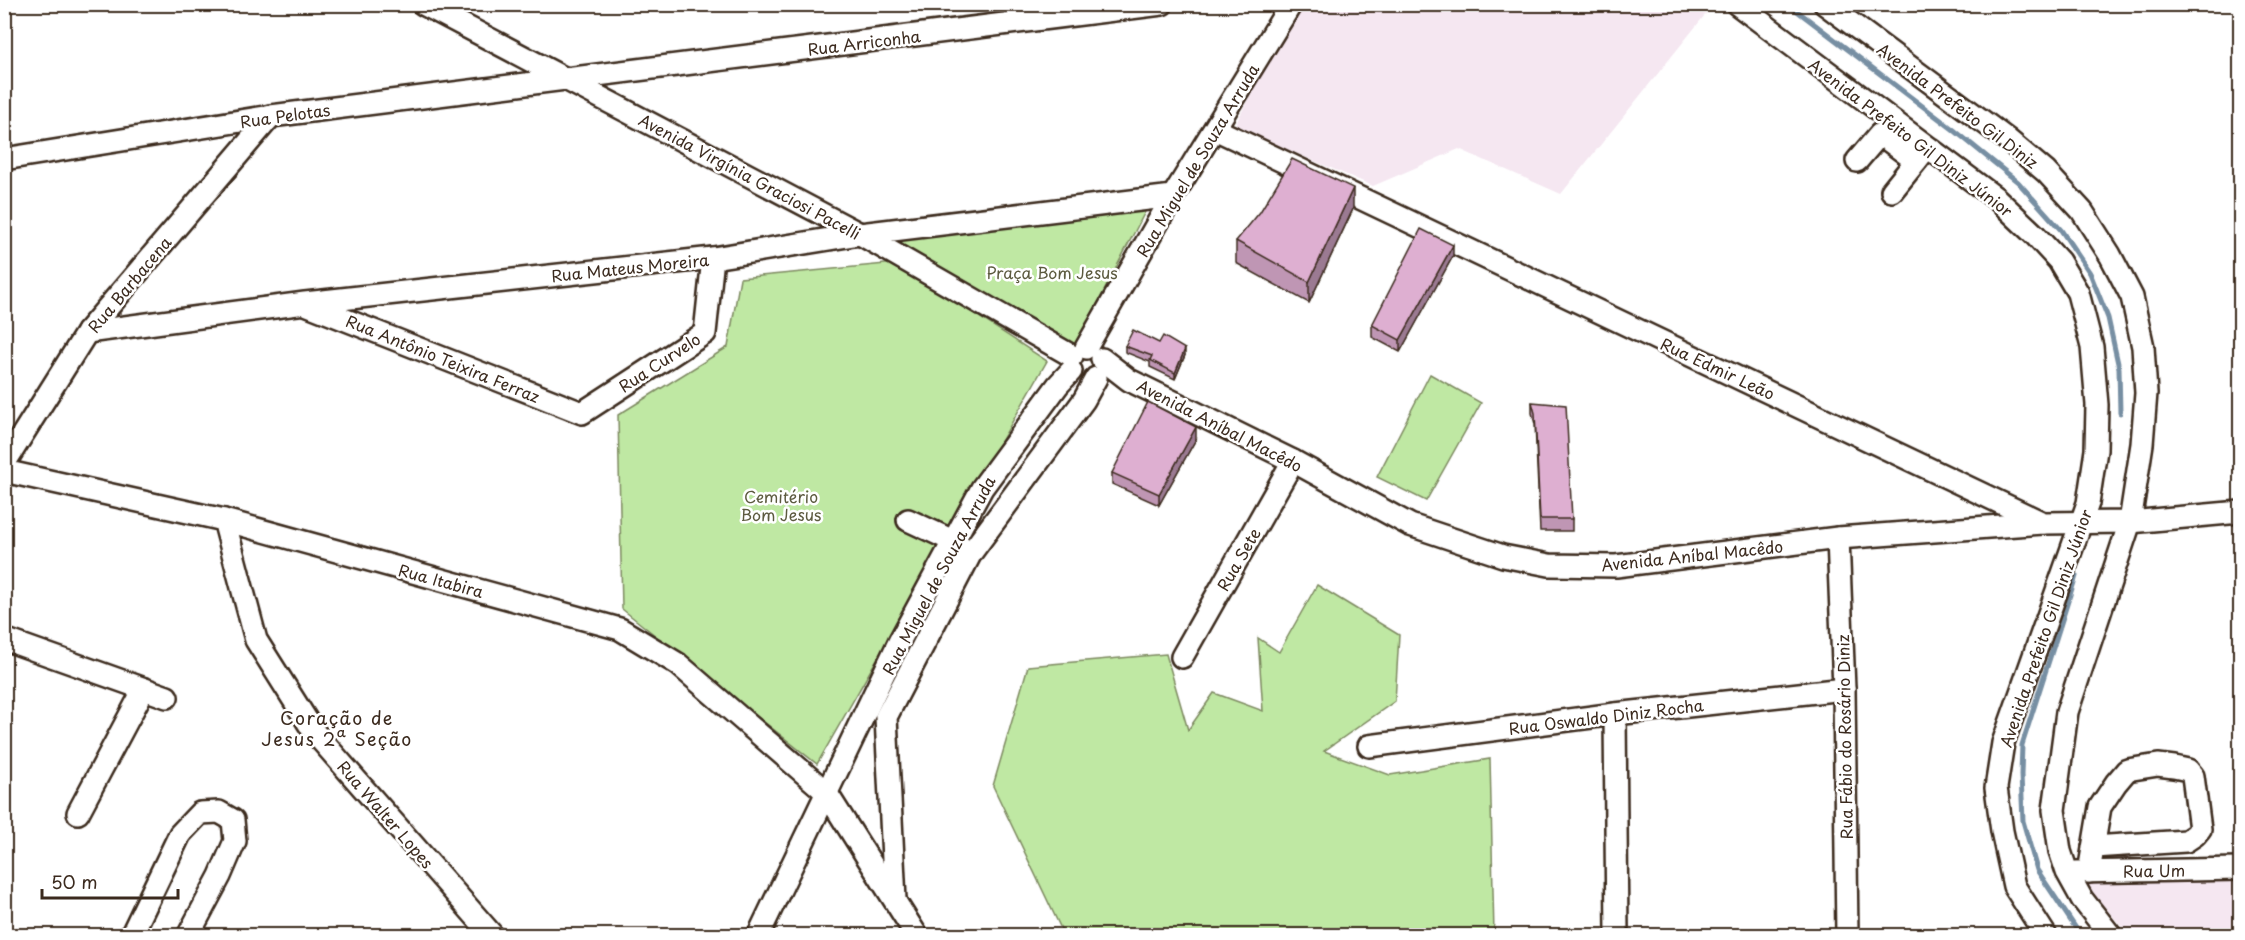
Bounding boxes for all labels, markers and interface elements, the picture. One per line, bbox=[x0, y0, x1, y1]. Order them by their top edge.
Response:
street label: Rua Arriconha bbox=[806, 23, 923, 61]
street label: Avenida Prefeito Gil Diniz bbox=[1873, 36, 2044, 174]
street label: Avenida Prefeito Gil Diniz Júnior bbox=[1804, 52, 2019, 222]
street label: Rua Miguel de Souza Arruda bbox=[1130, 59, 1264, 261]
street label: Rua Pelotas bbox=[238, 97, 332, 133]
street label: Avenida Virgínia Graciosi Pacelli bbox=[635, 107, 865, 245]
street label: Rua Barbacena bbox=[82, 230, 177, 337]
street label: Rua Mateus Moreira bbox=[550, 247, 710, 287]
park label: Praça Bom Jesus bbox=[986, 260, 1118, 284]
street label: Rua Antônio Teixira Ferraz bbox=[343, 308, 544, 408]
street label: Rua Curvelo bbox=[613, 326, 705, 397]
street label: Rua Edmir Leão bbox=[1657, 331, 1779, 405]
street label: Avenida Aníbal Macêdo bbox=[1133, 373, 1307, 477]
street label: Rua Miguel de Souza Arruda bbox=[875, 471, 1001, 679]
park label: Cemitério Bom Jesus bbox=[741, 484, 821, 526]
street label: Avenida Prefeito Gil Diniz Júnior bbox=[1993, 505, 2097, 750]
street label: Rua Sete bbox=[1210, 523, 1266, 595]
street label: Avenida Aníbal Macêdo bbox=[1600, 534, 1784, 576]
street label: Rua Itabira bbox=[396, 557, 487, 603]
street label: Rua Fábio do Rosário Diniz bbox=[1830, 634, 1858, 840]
street label: Rua Oswaldo Diniz Rocha bbox=[1507, 692, 1705, 740]
district label: Coração de Jesus 2ª Seção bbox=[261, 704, 413, 752]
street label: Rua Walter Lopes bbox=[332, 755, 440, 873]
street label: Rua Um bbox=[2123, 857, 2185, 883]
scale bar bbox=[42, 862, 178, 900]
text: 50 m bbox=[51, 868, 98, 895]

